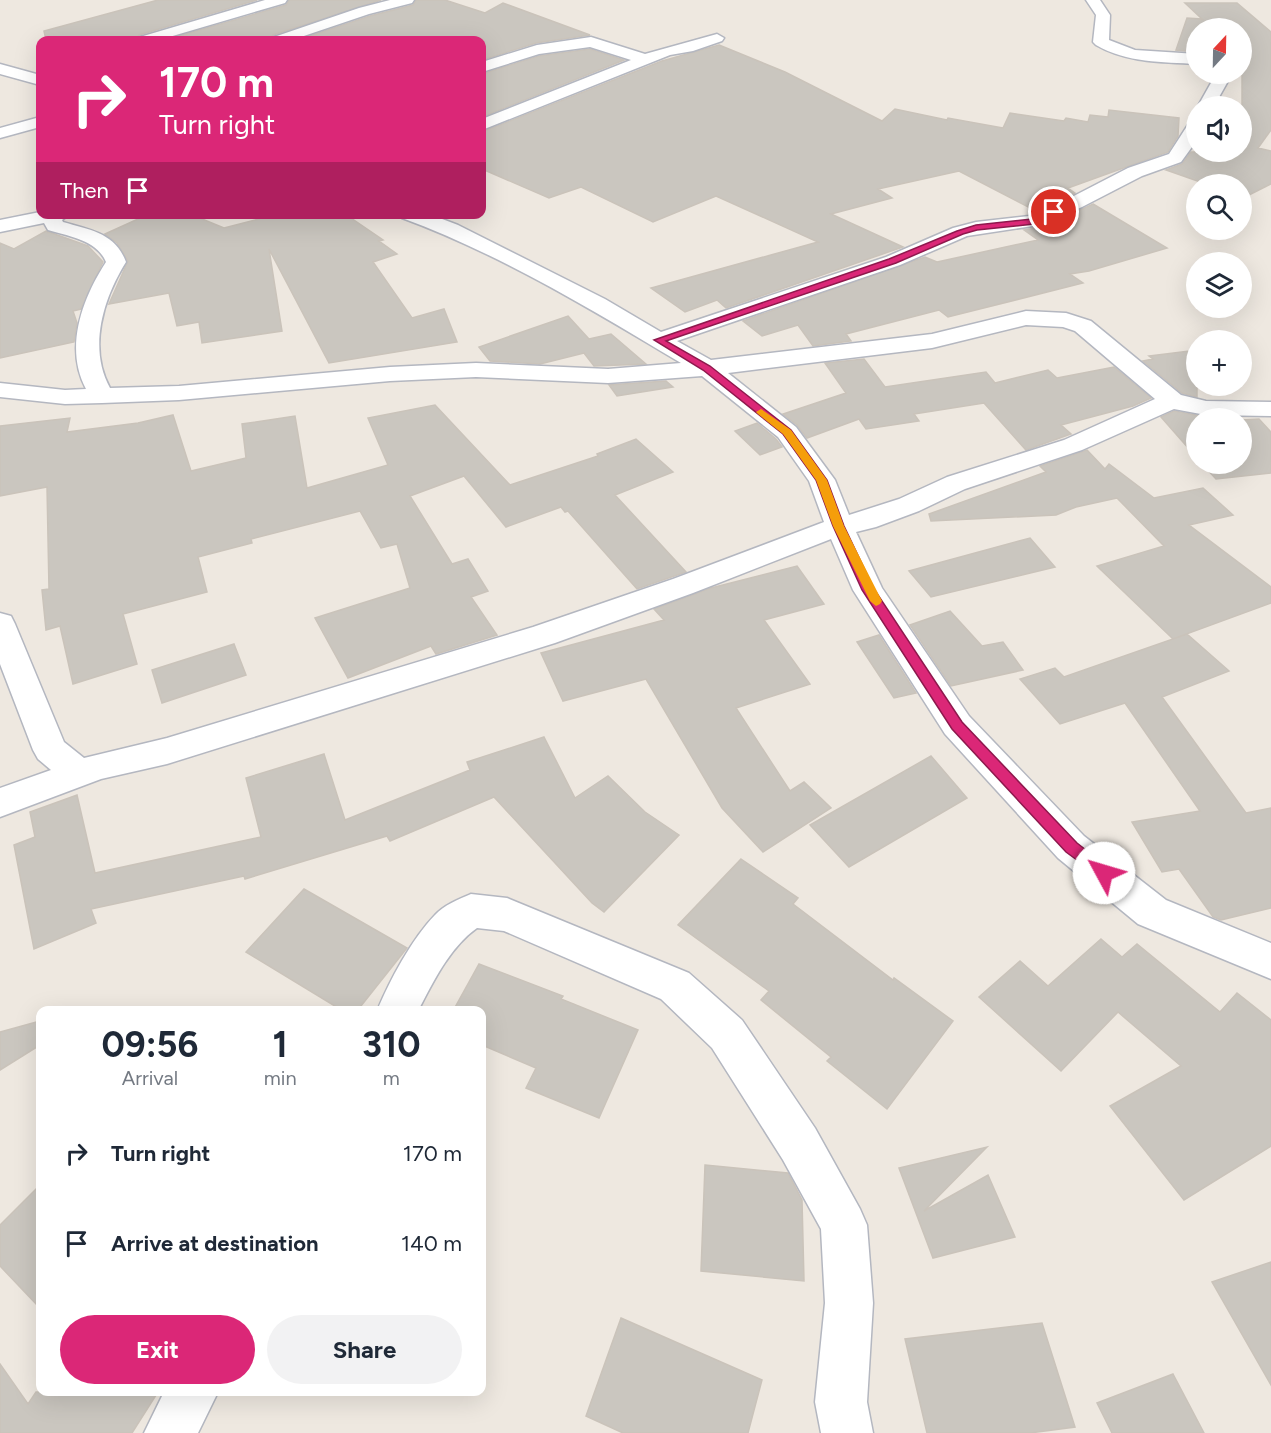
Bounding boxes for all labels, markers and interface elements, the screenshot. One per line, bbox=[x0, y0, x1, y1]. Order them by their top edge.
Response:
north arrow bbox=[1186, 18, 1252, 84]
map controls bbox=[1186, 18, 1252, 474]
text: 170 m bbox=[159, 57, 274, 108]
icon: right bbox=[60, 60, 138, 138]
button: sound bbox=[1186, 96, 1252, 162]
text: Turn right bbox=[159, 108, 275, 141]
icon: arrive bbox=[121, 174, 154, 207]
button: search bbox=[1186, 174, 1252, 240]
text: Then bbox=[60, 177, 109, 204]
pin bbox=[1028, 186, 1079, 237]
icon: arrive bbox=[1037, 195, 1070, 228]
button: layers bbox=[1186, 252, 1252, 318]
button: + bbox=[1186, 330, 1252, 396]
button: − bbox=[1186, 408, 1252, 474]
position arrow bbox=[1072, 841, 1136, 905]
text: 09:56 bbox=[101, 1023, 198, 1066]
text: 1 bbox=[273, 1023, 288, 1066]
text: 310 bbox=[362, 1023, 421, 1066]
text: Arrival bbox=[122, 1066, 178, 1090]
text: min bbox=[264, 1066, 297, 1090]
text: m bbox=[383, 1066, 400, 1090]
icon: right bbox=[60, 1137, 93, 1170]
text: Turn right bbox=[111, 1140, 210, 1167]
text: 170 m bbox=[403, 1140, 462, 1167]
icon: arrive bbox=[60, 1227, 93, 1260]
text: Arrive at destination bbox=[111, 1230, 319, 1257]
text: 140 m bbox=[401, 1230, 462, 1257]
button: Exit bbox=[60, 1315, 255, 1384]
button: Share bbox=[267, 1315, 462, 1384]

